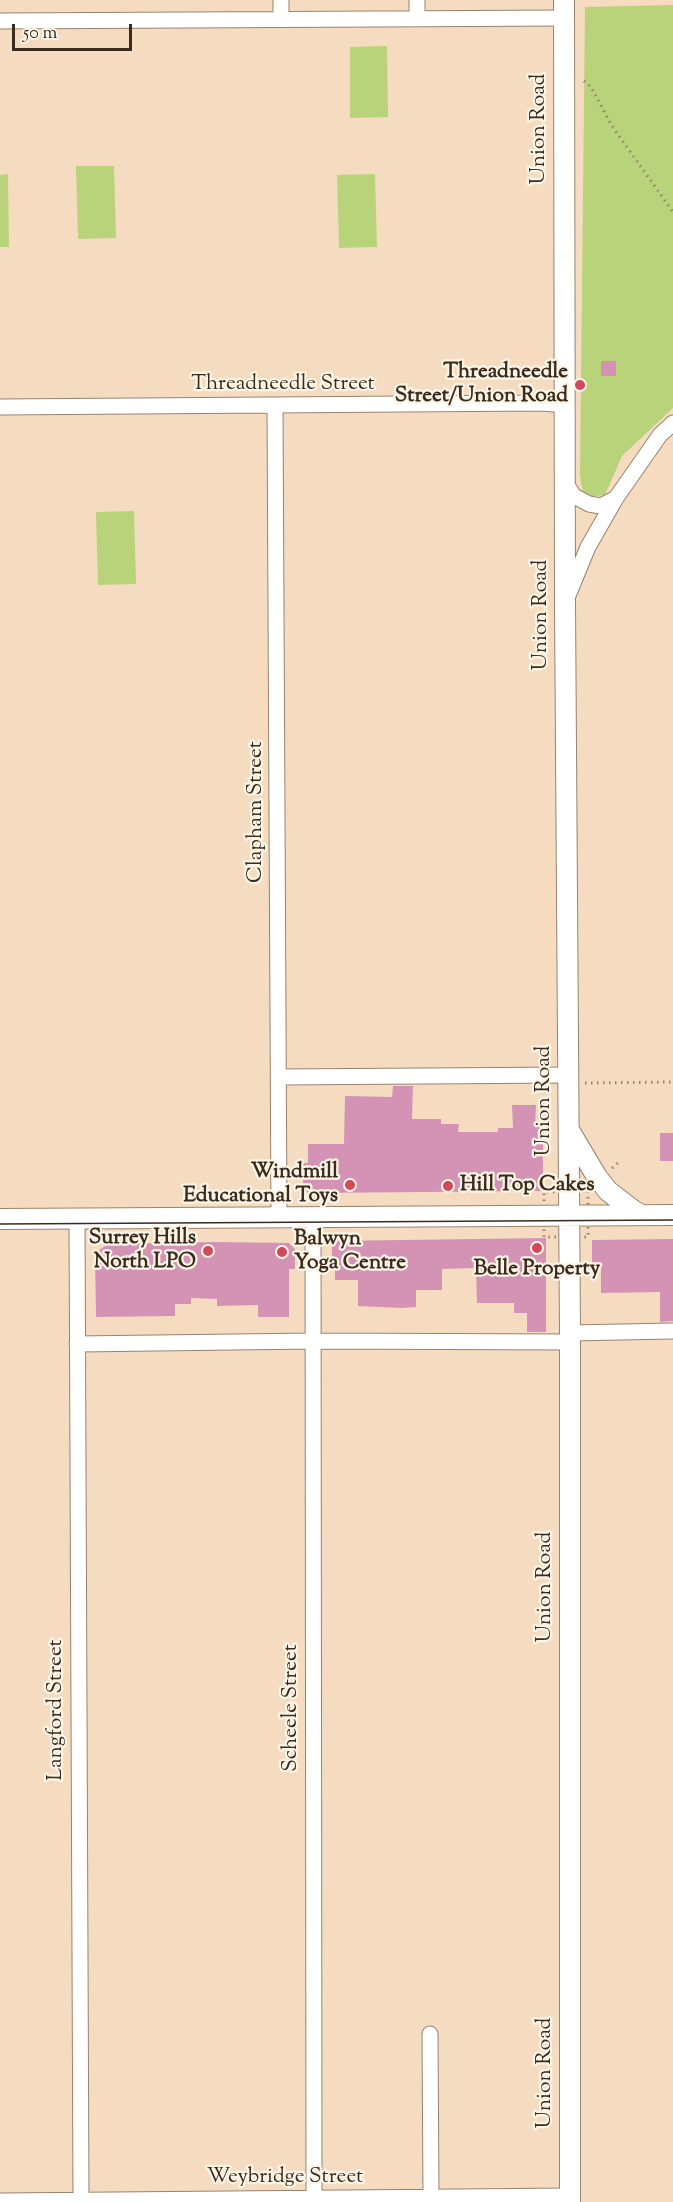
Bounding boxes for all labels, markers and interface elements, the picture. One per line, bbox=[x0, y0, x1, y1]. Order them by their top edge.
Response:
scale bar bbox=[15, 12, 135, 50]
text: 50 m bbox=[23, 21, 57, 47]
street label: Union Road bbox=[527, 74, 553, 184]
place label: Threadneedle Street/Union Road bbox=[395, 360, 568, 410]
street label: Threadneedle Street bbox=[191, 372, 375, 398]
marker: Threadneedle Street/Union Road bbox=[573, 378, 587, 392]
street label: Union Road bbox=[529, 560, 555, 670]
street label: Clapham Street bbox=[244, 741, 270, 883]
street label: Union Road bbox=[532, 1046, 558, 1156]
place label: Windmill Educational Toys bbox=[183, 1160, 338, 1210]
place label: Hill Top Cakes bbox=[460, 1173, 594, 1199]
marker: Windmill Educational Toys bbox=[343, 1178, 357, 1192]
marker: Hill Top Cakes bbox=[441, 1179, 455, 1193]
place label: Surrey Hills North LPO bbox=[89, 1226, 196, 1276]
place label: Balwyn Yoga Centre bbox=[294, 1227, 406, 1277]
marker: Belle Property bbox=[530, 1241, 544, 1255]
marker: Surrey Hills North LPO bbox=[201, 1244, 215, 1258]
marker: Balwyn Yoga Centre bbox=[275, 1245, 289, 1259]
place label: Belle Property bbox=[474, 1257, 600, 1283]
street label: Union Road bbox=[533, 1532, 559, 1642]
street label: Langford Street bbox=[44, 1639, 70, 1781]
street label: Scheele Street bbox=[279, 1644, 305, 1772]
street label: Union Road bbox=[533, 2018, 559, 2128]
street label: Weybridge Street bbox=[207, 2165, 363, 2191]

